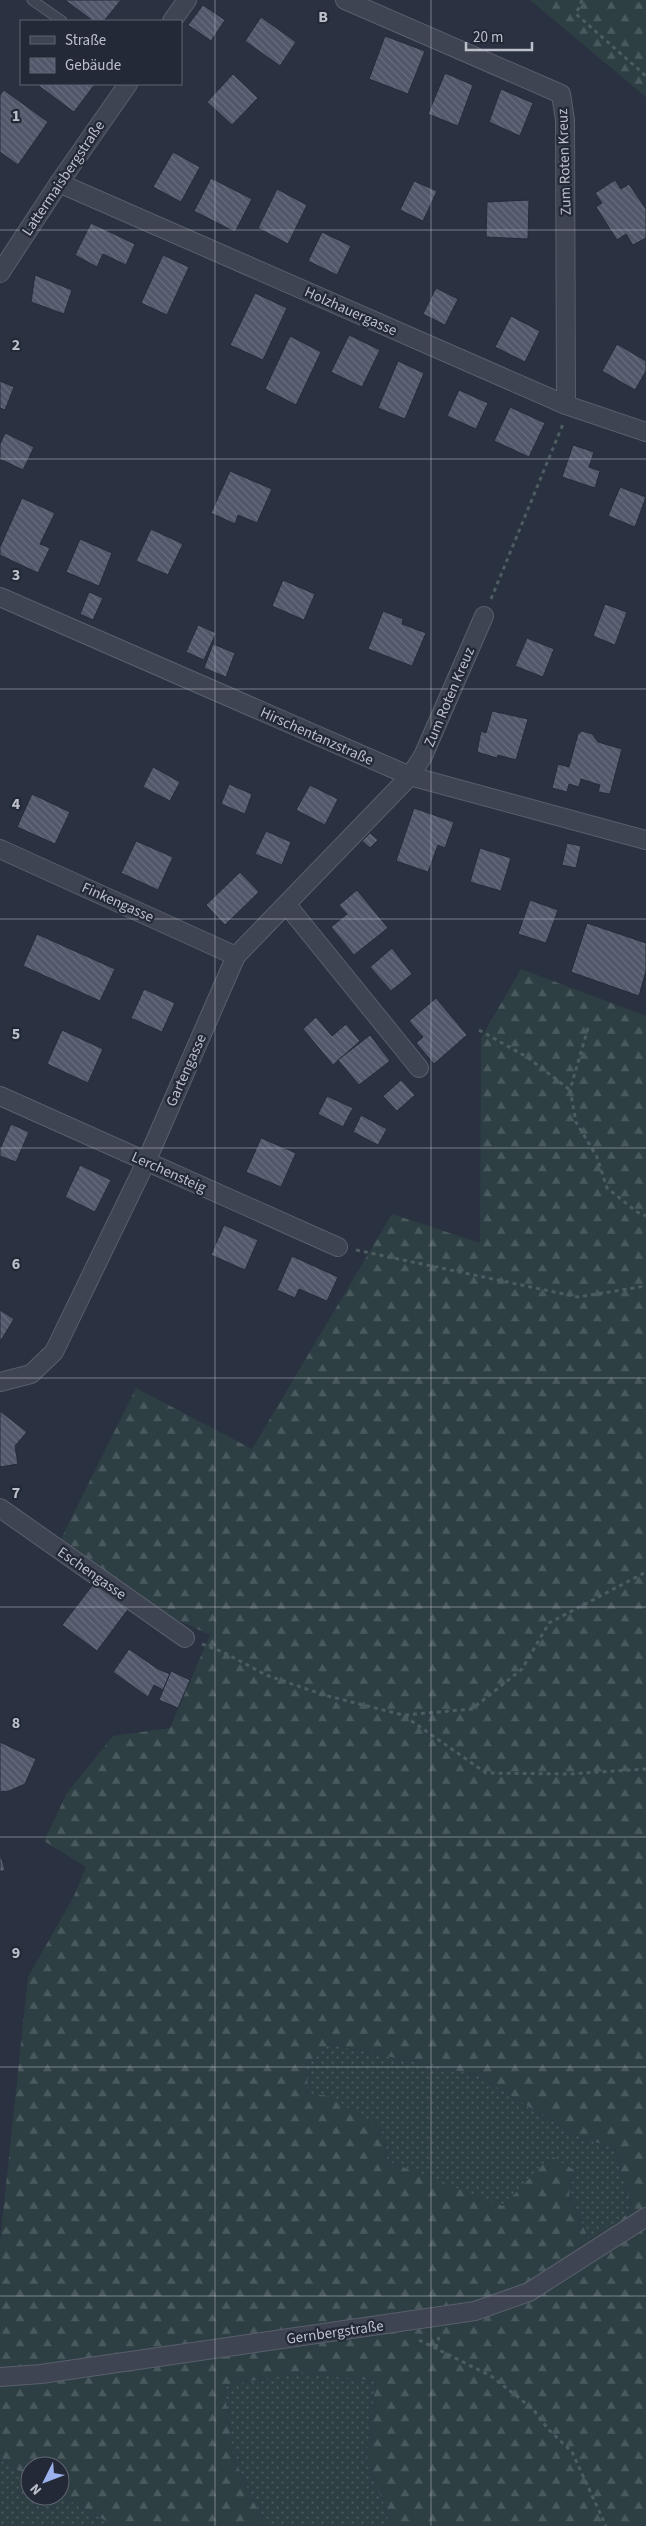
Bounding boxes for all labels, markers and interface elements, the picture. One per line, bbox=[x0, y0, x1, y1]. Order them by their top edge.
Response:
text: B bbox=[318, 6, 328, 28]
legend bbox=[20, 20, 182, 85]
scale bar bbox=[466, 20, 532, 52]
text: 20 m bbox=[473, 27, 503, 48]
text: Straße bbox=[65, 30, 106, 51]
text: Gebäude bbox=[65, 55, 121, 76]
text: 1 bbox=[12, 105, 20, 127]
street label: Zum Roten Kreuz bbox=[552, 108, 577, 216]
street label: Lattermaisbergstraße bbox=[17, 117, 110, 240]
street label: Holzhauergasse bbox=[301, 282, 400, 341]
text: 2 bbox=[12, 334, 20, 356]
text: 3 bbox=[12, 564, 20, 586]
street label: Zum Roten Kreuz bbox=[419, 644, 480, 750]
street label: Hirschentanzstraße bbox=[257, 702, 377, 771]
text: 4 bbox=[12, 793, 21, 815]
street label: Finkengasse bbox=[78, 877, 157, 928]
text: 5 bbox=[12, 1023, 20, 1045]
street label: Gartengasse bbox=[161, 1031, 212, 1110]
street label: Lerchensteig bbox=[128, 1147, 210, 1198]
text: 6 bbox=[12, 1253, 20, 1275]
text: 7 bbox=[12, 1482, 20, 1504]
street label: Eschengasse bbox=[53, 1542, 130, 1605]
text: 8 bbox=[12, 1712, 20, 1734]
text: 9 bbox=[12, 1942, 20, 1964]
street label: Gernbergstraße bbox=[285, 2315, 385, 2350]
north arrow bbox=[20, 2456, 70, 2506]
text: N bbox=[26, 2479, 47, 2499]

